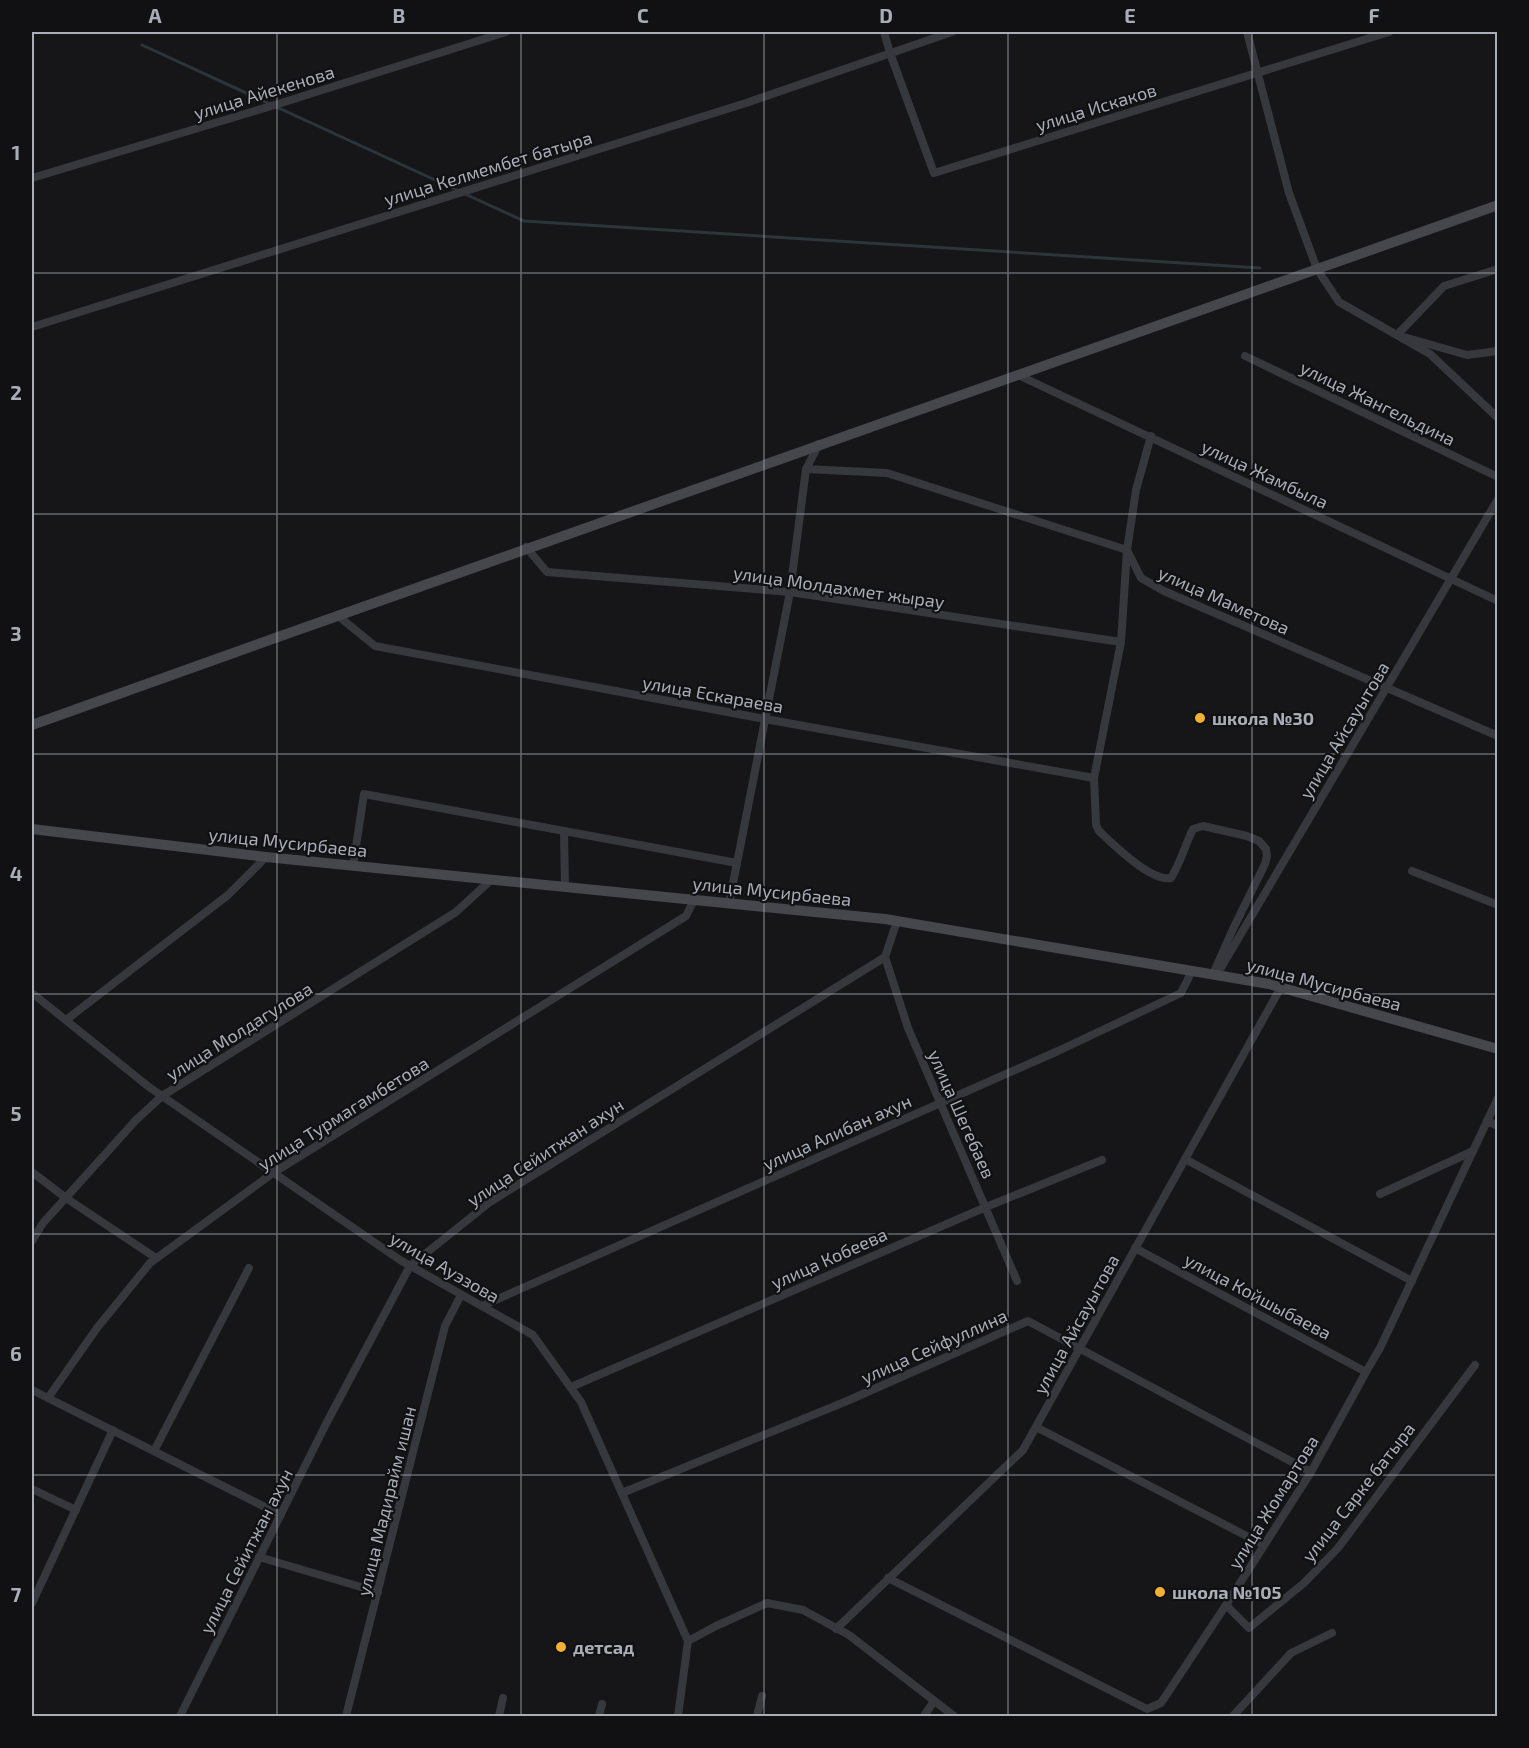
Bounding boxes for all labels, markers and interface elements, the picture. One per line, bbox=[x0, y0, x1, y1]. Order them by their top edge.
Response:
text: A bbox=[148, 3, 162, 27]
text: B bbox=[393, 3, 405, 27]
text: C bbox=[637, 3, 649, 27]
text: D bbox=[879, 3, 893, 27]
text: E bbox=[1124, 3, 1136, 27]
text: F bbox=[1368, 3, 1380, 27]
street label: улица Айекенова bbox=[191, 60, 337, 124]
street label: улица Искаков bbox=[1033, 78, 1159, 136]
street label: улица Келмембет батыра bbox=[381, 126, 595, 210]
text: 1 bbox=[12, 140, 20, 164]
street label: улица Жангельдина bbox=[1297, 356, 1459, 450]
text: 2 bbox=[10, 380, 22, 404]
street label: улица Жамбыла bbox=[1198, 435, 1332, 513]
street label: улица Молдахмет жырау bbox=[732, 561, 946, 613]
street label: улица Маметова bbox=[1155, 561, 1293, 639]
text: 3 bbox=[10, 621, 22, 645]
street label: улица Айсауытова bbox=[1294, 657, 1394, 803]
street label: улица Ескараева bbox=[641, 671, 785, 717]
place label: школа №30 bbox=[1212, 707, 1314, 729]
marker: школа №30 bbox=[1193, 711, 1207, 725]
street label: улица Мусирбаева bbox=[208, 823, 368, 861]
text: 4 bbox=[10, 861, 23, 885]
street label: улица Мусирбаева bbox=[692, 872, 852, 910]
street label: улица Мусирбаева bbox=[1244, 953, 1404, 1015]
street label: улица Молдагулова bbox=[162, 977, 316, 1085]
street label: улица Шегебаев bbox=[924, 1046, 1000, 1182]
street label: улица Турмагамбетова bbox=[254, 1051, 432, 1175]
street label: улица Алибан ахун bbox=[759, 1089, 915, 1175]
street label: улица Сейитжан ахун bbox=[463, 1093, 627, 1211]
text: 5 bbox=[10, 1101, 22, 1125]
street label: улица Кобеева bbox=[767, 1223, 891, 1293]
street label: улица Ауэзова bbox=[386, 1227, 504, 1307]
street label: улица Койшыбаева bbox=[1181, 1248, 1335, 1344]
street label: улица Айсауытова bbox=[1028, 1250, 1124, 1398]
street label: улица Сейфуллина bbox=[857, 1304, 1011, 1388]
text: 6 bbox=[10, 1341, 22, 1365]
street label: улица Мадирайм ишан bbox=[352, 1404, 420, 1598]
street label: улица Сарке батыра bbox=[1297, 1418, 1419, 1566]
street label: улица Жомартова bbox=[1223, 1431, 1323, 1573]
street label: улица Сейитжан ахун bbox=[195, 1465, 297, 1637]
place label: школа №105 bbox=[1172, 1581, 1282, 1603]
text: 7 bbox=[11, 1582, 22, 1606]
marker: школа №105 bbox=[1153, 1585, 1167, 1599]
place label: детсад bbox=[573, 1636, 634, 1658]
marker: детсад bbox=[554, 1640, 568, 1654]

